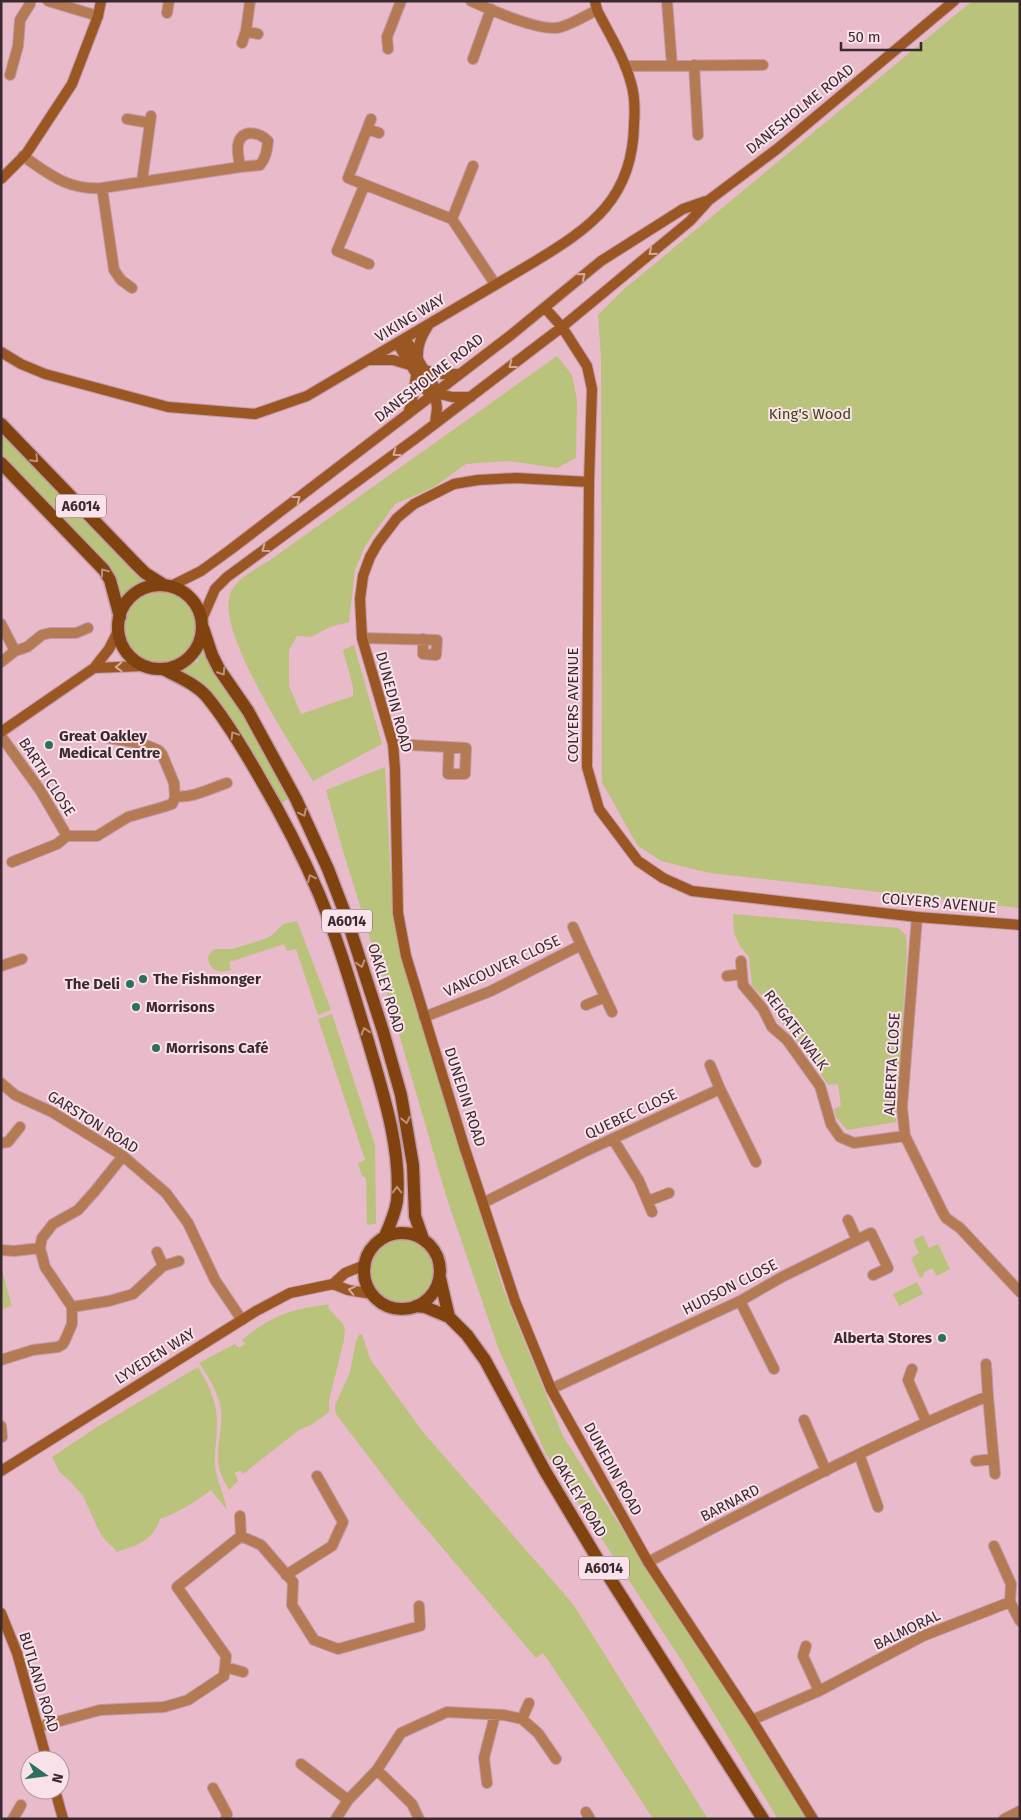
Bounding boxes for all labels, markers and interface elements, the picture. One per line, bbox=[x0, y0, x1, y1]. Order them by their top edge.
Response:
scale bar bbox=[841, 20, 921, 52]
text: 50 m bbox=[848, 28, 881, 46]
street label: DANESHOLME ROAD bbox=[742, 60, 858, 158]
one-way arrow bbox=[649, 247, 658, 255]
one-way arrow bbox=[577, 273, 586, 282]
street label: VIKING WAY bbox=[372, 290, 449, 346]
street label: DANESHOLME ROAD bbox=[371, 330, 487, 426]
one-way arrow bbox=[508, 359, 518, 368]
park label: King's Wood bbox=[769, 405, 851, 423]
one-way arrow bbox=[392, 447, 402, 456]
one-way arrow bbox=[29, 453, 38, 462]
road number: A6014 bbox=[56, 494, 106, 518]
one-way arrow bbox=[291, 497, 300, 505]
one-way arrow bbox=[261, 543, 271, 552]
one-way arrow bbox=[102, 569, 110, 578]
street label: COLYERS AVENUE bbox=[564, 648, 582, 762]
street label: DUNEDIN ROAD bbox=[372, 650, 416, 754]
one-way arrow bbox=[115, 662, 123, 672]
one-way arrow bbox=[216, 667, 225, 676]
place label: Great Oakley Medical Centre bbox=[59, 727, 160, 762]
one-way arrow bbox=[230, 732, 240, 741]
street label: BARTH CLOSE bbox=[15, 734, 79, 820]
marker: Great Oakley Medical Centre bbox=[43, 739, 55, 751]
one-way arrow bbox=[297, 808, 307, 817]
one-way arrow bbox=[307, 874, 318, 883]
street label: COLYERS AVENUE bbox=[881, 889, 997, 917]
road number: A6014 bbox=[322, 909, 372, 932]
street label: VANCOUVER CLOSE bbox=[441, 931, 563, 1001]
street label: OAKLEY ROAD bbox=[364, 941, 408, 1035]
one-way arrow bbox=[356, 960, 366, 968]
place label: The Fishmonger bbox=[153, 970, 262, 988]
marker: The Fishmonger bbox=[137, 973, 149, 985]
place label: The Deli bbox=[65, 975, 120, 993]
marker: The Deli bbox=[124, 978, 136, 990]
street label: REIGATE WALK bbox=[760, 986, 832, 1074]
place label: Morrisons bbox=[146, 998, 215, 1016]
marker: Morrisons bbox=[130, 1001, 142, 1013]
street label: ALBERTA CLOSE bbox=[880, 1012, 904, 1116]
one-way arrow bbox=[361, 1027, 371, 1036]
place label: Morrisons Café bbox=[166, 1039, 268, 1057]
marker: Morrisons Café bbox=[150, 1042, 162, 1054]
street label: DUNEDIN ROAD bbox=[440, 1045, 490, 1149]
street label: QUEBEC CLOSE bbox=[582, 1085, 680, 1143]
street label: GARSTON ROAD bbox=[44, 1087, 142, 1157]
one-way arrow bbox=[400, 1116, 411, 1125]
one-way arrow bbox=[392, 1185, 402, 1193]
street label: HUDSON CLOSE bbox=[679, 1255, 781, 1319]
one-way arrow bbox=[348, 1285, 357, 1296]
street label: LYVEDEN WAY bbox=[112, 1324, 199, 1388]
place label: Alberta Stores bbox=[833, 1329, 932, 1347]
marker: Alberta Stores bbox=[936, 1332, 948, 1344]
street label: DUNEDIN ROAD bbox=[580, 1419, 646, 1519]
street label: OAKLEY ROAD bbox=[547, 1452, 611, 1540]
street label: BARNARD bbox=[697, 1480, 763, 1526]
road number: A6014 bbox=[579, 1556, 629, 1580]
street label: BALMORAL bbox=[871, 1606, 944, 1654]
street label: BUTLAND ROAD bbox=[15, 1630, 63, 1734]
north arrow bbox=[20, 1750, 70, 1800]
text: N bbox=[48, 1771, 67, 1785]

